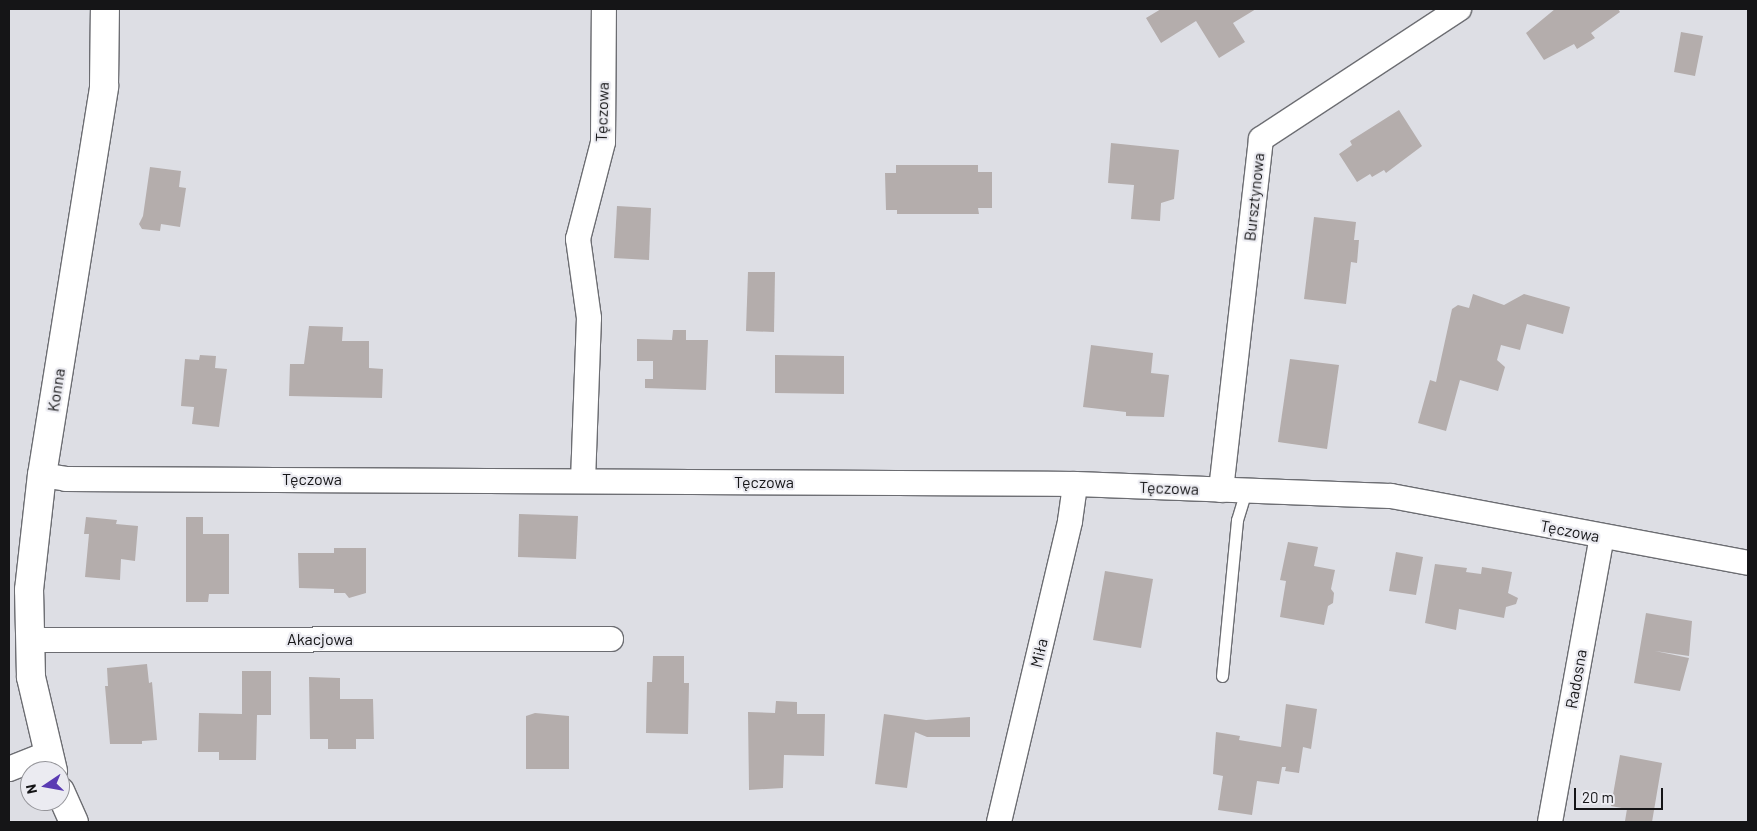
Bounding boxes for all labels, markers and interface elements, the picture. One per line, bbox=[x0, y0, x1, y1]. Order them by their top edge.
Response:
street label: Tęczowa bbox=[591, 82, 613, 142]
street label: Bursztynowa bbox=[1240, 152, 1268, 242]
street label: Konna bbox=[43, 367, 69, 413]
street label: Tęczowa bbox=[282, 469, 342, 489]
street label: Tęczowa bbox=[734, 472, 794, 492]
street label: Tęczowa bbox=[1139, 477, 1199, 499]
street label: Tęczowa bbox=[1539, 516, 1601, 546]
street label: Akacjowa bbox=[287, 629, 353, 649]
street label: Miła bbox=[1026, 637, 1052, 669]
street label: Radosna bbox=[1561, 648, 1591, 710]
north arrow bbox=[20, 761, 70, 811]
scale bar bbox=[1577, 778, 1666, 810]
text: N bbox=[22, 783, 40, 795]
text: 20 m bbox=[1582, 788, 1614, 806]

